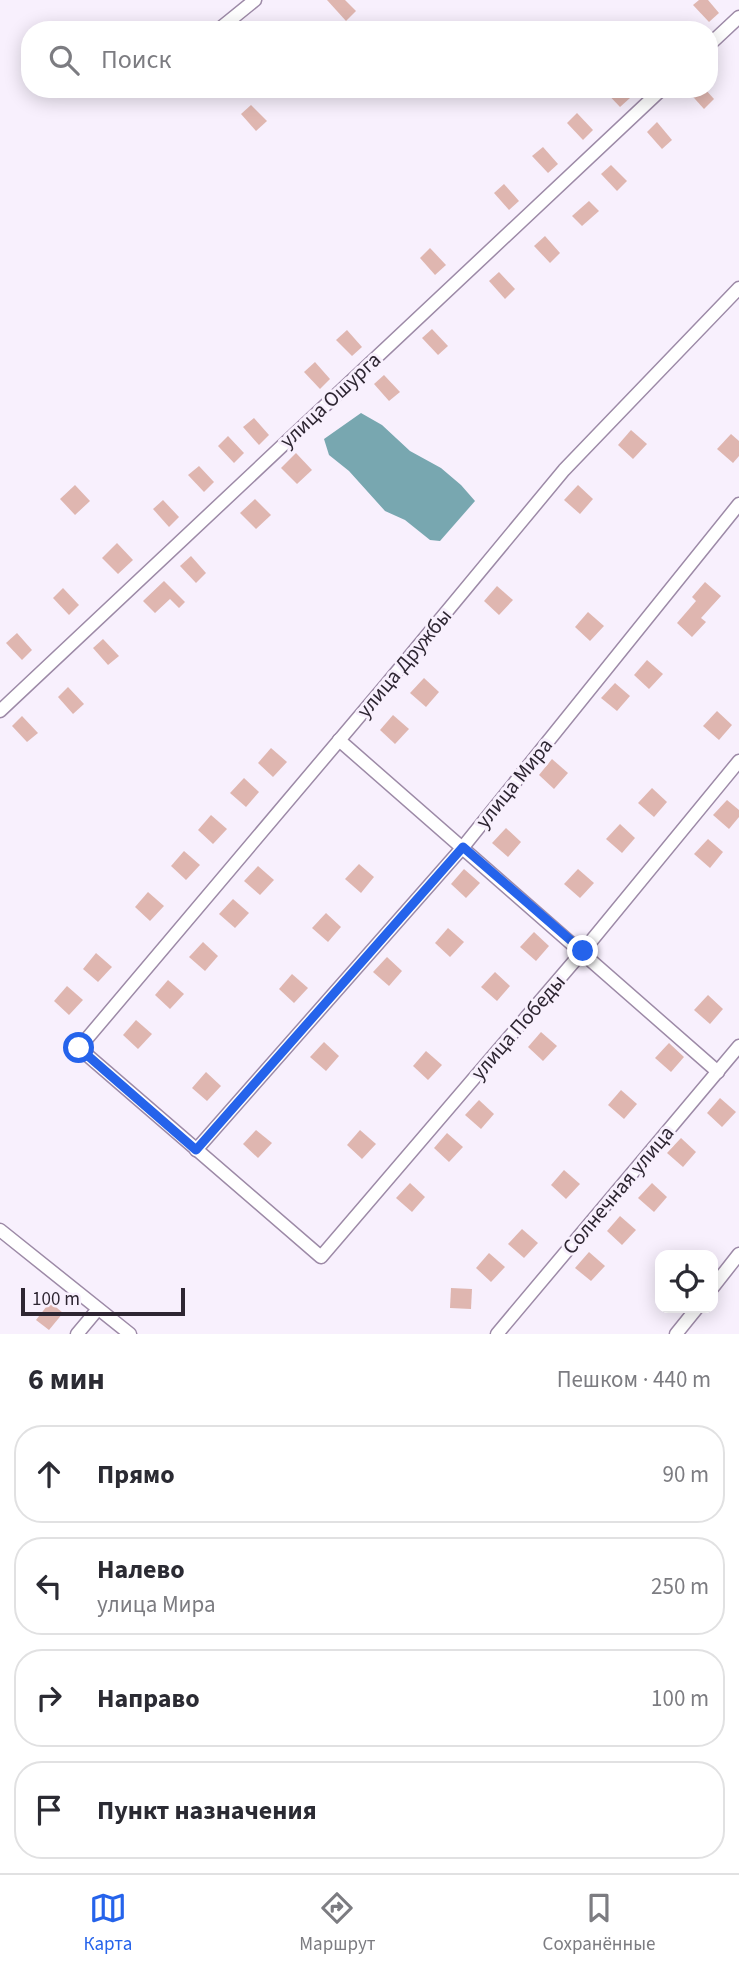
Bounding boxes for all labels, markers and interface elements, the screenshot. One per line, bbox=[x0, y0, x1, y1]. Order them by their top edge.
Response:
search box bbox=[21, 21, 718, 98]
icon: search bbox=[45, 41, 83, 79]
text: Поиск bbox=[101, 41, 171, 78]
street label: улица Ошурга bbox=[273, 345, 387, 455]
street label: улица Дружбы bbox=[349, 602, 459, 724]
street label: улица Мира bbox=[468, 731, 560, 835]
route end bbox=[567, 935, 598, 966]
street label: улица Победы bbox=[464, 968, 572, 1086]
route start bbox=[63, 1032, 94, 1063]
street label: Солнечная улица bbox=[555, 1119, 681, 1261]
map controls bbox=[655, 1250, 718, 1313]
button: locate bbox=[655, 1250, 718, 1313]
scale bar bbox=[21, 1285, 186, 1317]
text: 100 m bbox=[32, 1286, 80, 1313]
text: 6 мин bbox=[28, 1358, 105, 1401]
text: Пешком · 440 m bbox=[557, 1363, 711, 1396]
icon: ahead bbox=[30, 1455, 68, 1493]
text: Прямо bbox=[97, 1456, 175, 1493]
text: 90 m bbox=[662, 1458, 709, 1491]
text: Налево bbox=[97, 1551, 185, 1588]
icon: left bbox=[30, 1567, 68, 1605]
text: 250 m bbox=[651, 1570, 709, 1603]
text: улица Мира bbox=[97, 1588, 216, 1621]
icon: right bbox=[30, 1679, 68, 1717]
text: Направо bbox=[97, 1680, 200, 1717]
text: 100 m bbox=[651, 1682, 709, 1715]
icon: arrive bbox=[30, 1791, 68, 1829]
text: Пункт назначения bbox=[97, 1792, 317, 1829]
tab: Карта bbox=[84, 1889, 132, 1958]
tab: Маршрут bbox=[299, 1889, 376, 1958]
tab: Сохранённые bbox=[543, 1889, 655, 1958]

